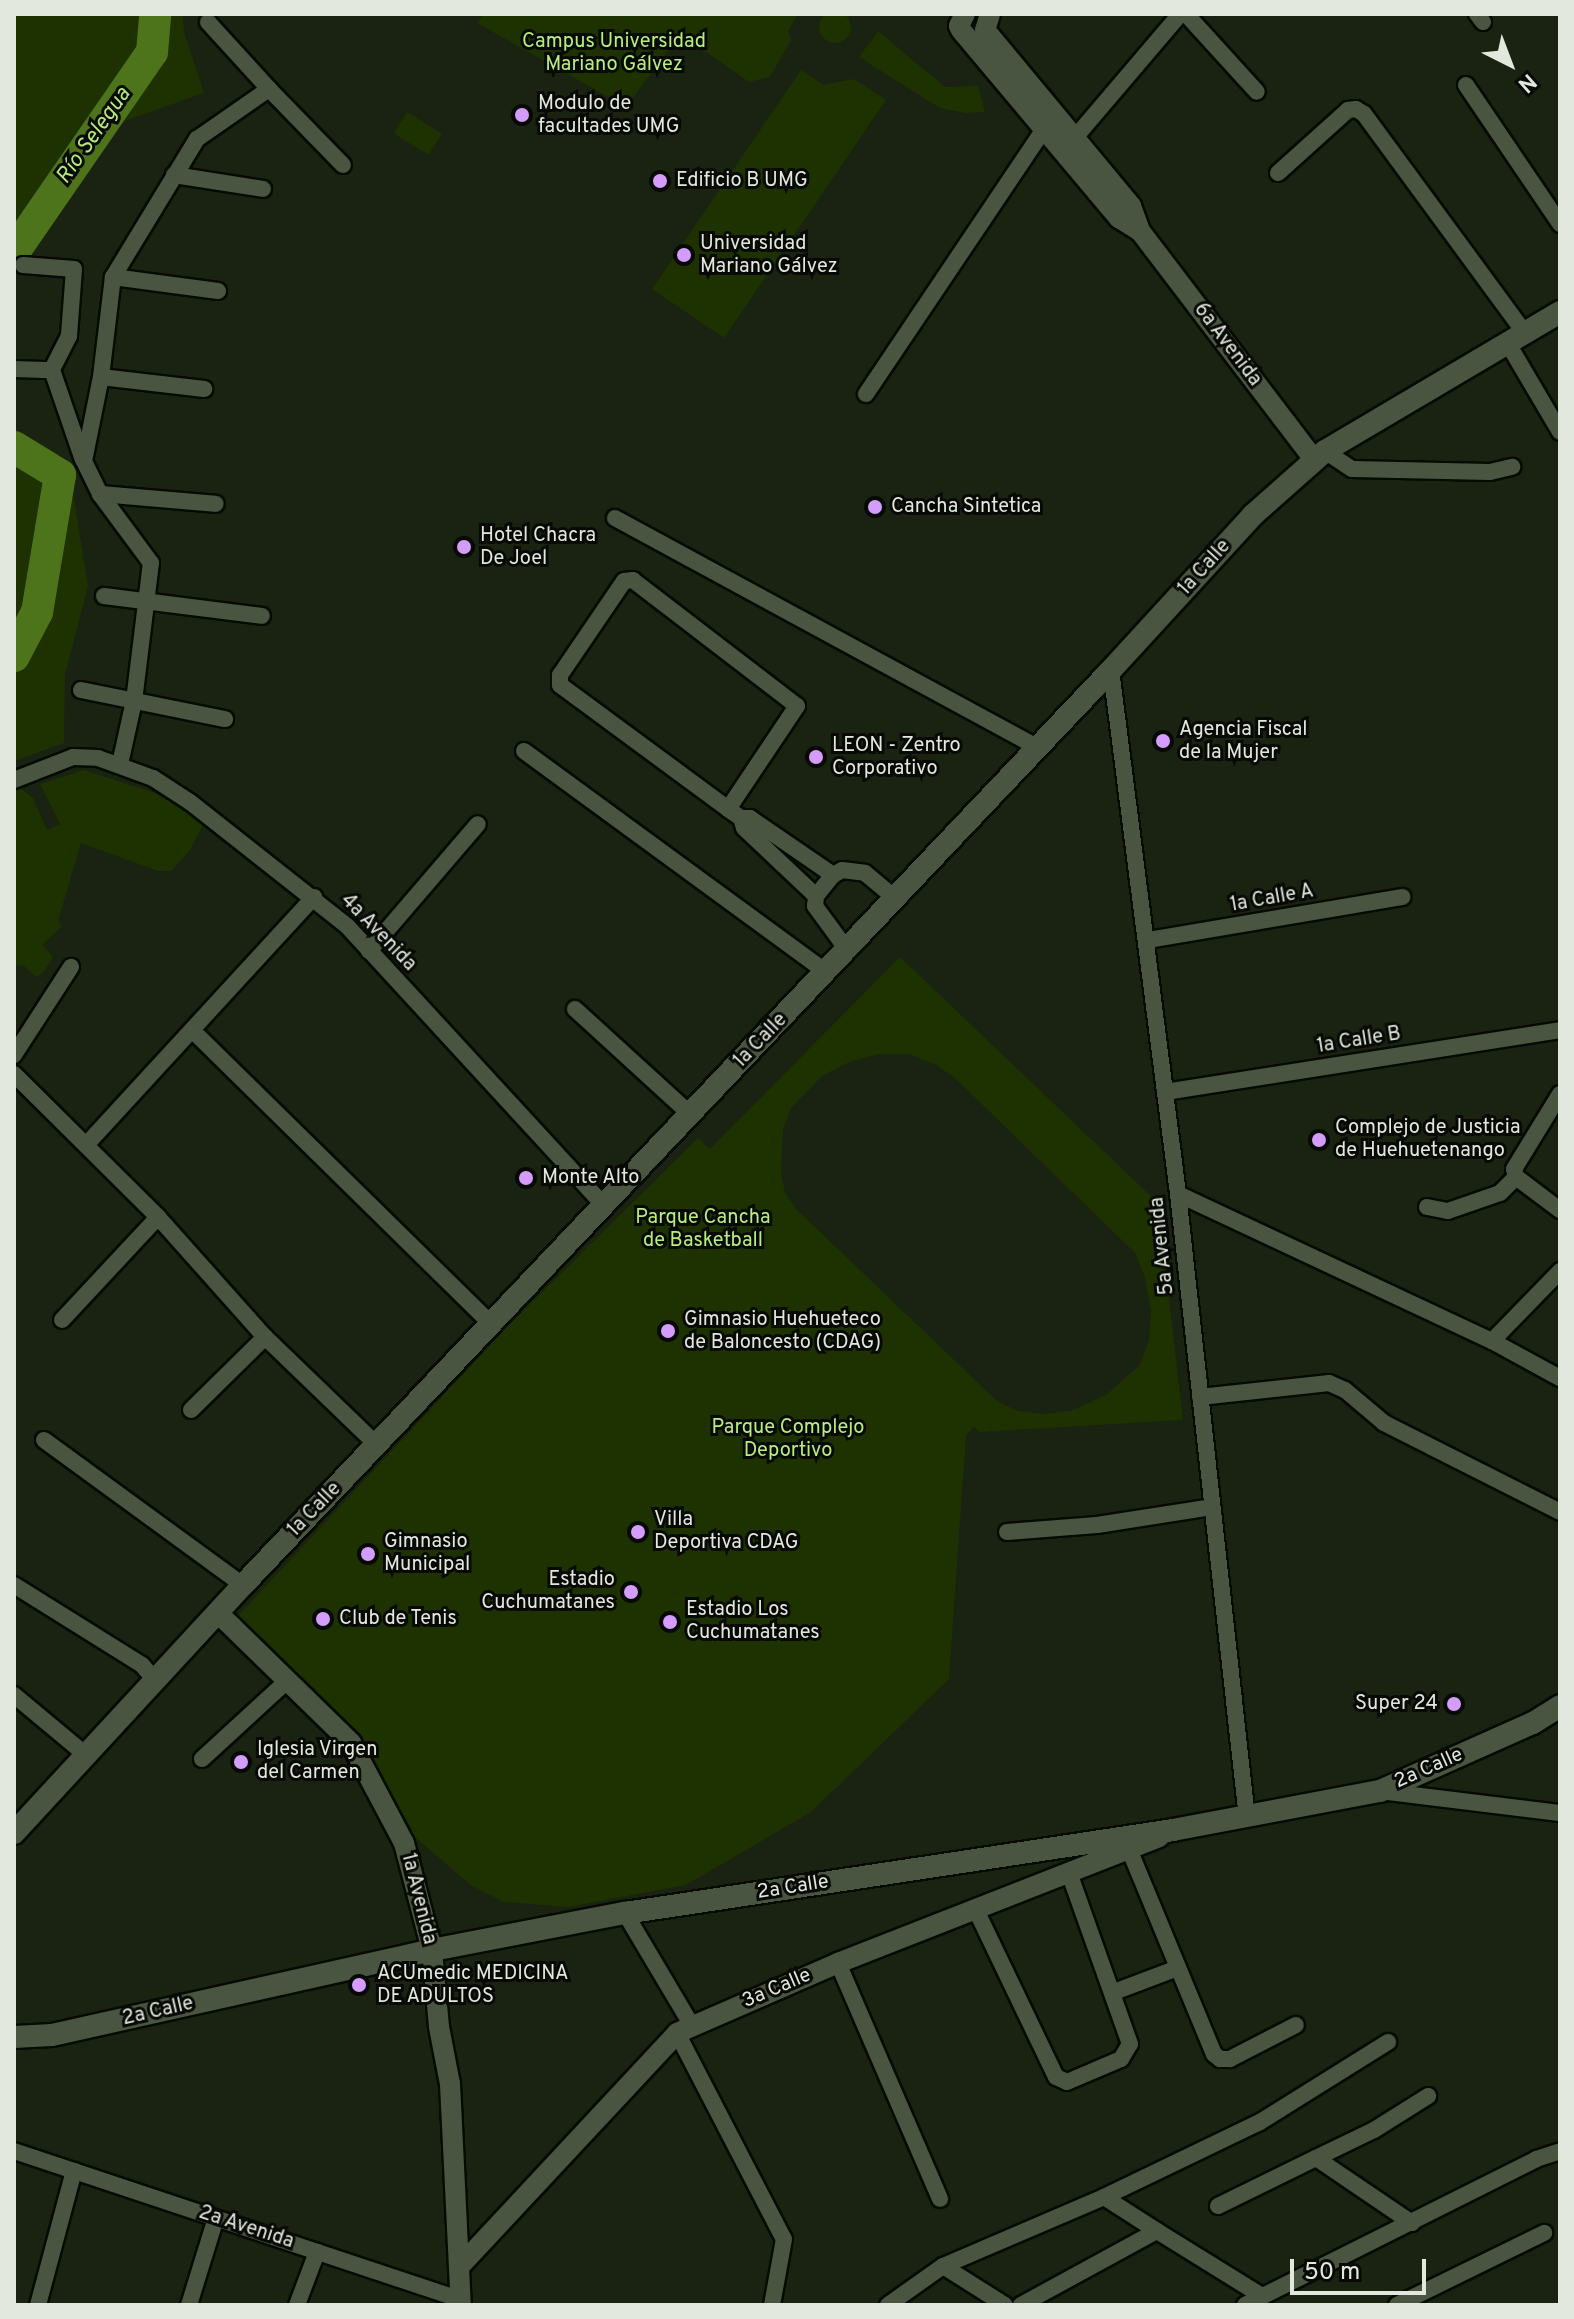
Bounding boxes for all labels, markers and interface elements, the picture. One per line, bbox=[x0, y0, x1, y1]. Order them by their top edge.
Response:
north arrow bbox=[1470, 24, 1550, 104]
park label: Campus Universidad Mariano Gálvez bbox=[522, 31, 706, 78]
text: N bbox=[1511, 67, 1541, 98]
water label: Río Selegua bbox=[51, 83, 137, 189]
place label: Modulo de facultades UMG bbox=[538, 92, 679, 139]
marker: Modulo de facultades UMG bbox=[513, 106, 531, 124]
place label: Edificio B UMG bbox=[676, 169, 808, 193]
marker: Edificio B UMG bbox=[651, 172, 669, 190]
place label: Universidad Mariano Gálvez bbox=[700, 232, 838, 279]
marker: Universidad Mariano Gálvez bbox=[675, 246, 693, 264]
street label: 6a Avenida bbox=[1188, 298, 1266, 392]
place label: Cancha Sintetica bbox=[891, 495, 1041, 519]
marker: Cancha Sintetica bbox=[866, 498, 884, 516]
place label: Hotel Chacra De Joel bbox=[480, 524, 596, 571]
street label: 1a Calle bbox=[1174, 535, 1236, 601]
marker: Hotel Chacra De Joel bbox=[455, 538, 473, 556]
place label: Agencia Fiscal de la Mujer bbox=[1179, 718, 1307, 765]
marker: Agencia Fiscal de la Mujer bbox=[1154, 732, 1172, 750]
place label: LEON - Zentro Corporativo bbox=[832, 734, 961, 781]
marker: LEON - Zentro Corporativo bbox=[807, 748, 825, 766]
street label: 1a Calle A bbox=[1228, 880, 1316, 918]
street label: 4a Avenida bbox=[335, 889, 421, 977]
street label: 1a Calle bbox=[729, 1009, 793, 1073]
street label: 1a Calle B bbox=[1315, 1023, 1403, 1059]
place label: Complejo de Justicia de Huehuetenango bbox=[1335, 1116, 1520, 1163]
marker: Complejo de Justicia de Huehuetenango bbox=[1310, 1131, 1328, 1149]
place label: Monte Alto bbox=[542, 1166, 640, 1190]
marker: Monte Alto bbox=[517, 1169, 535, 1187]
street label: 5a Avenida bbox=[1146, 1195, 1180, 1297]
park label: Parque Cancha de Basketball bbox=[635, 1206, 771, 1253]
place label: Gimnasio Huehueteco de Baloncesto (CDAG) bbox=[684, 1308, 881, 1355]
marker: Gimnasio Huehueteco de Baloncesto (CDAG) bbox=[659, 1322, 677, 1340]
park label: Parque Complejo Deportivo bbox=[712, 1417, 864, 1464]
street label: 1a Calle bbox=[283, 1478, 347, 1542]
place label: Villa Deportiva CDAG bbox=[654, 1508, 798, 1555]
marker: Villa Deportiva CDAG bbox=[629, 1523, 647, 1541]
place label: Gimnasio Municipal bbox=[384, 1530, 470, 1577]
marker: Gimnasio Municipal bbox=[359, 1545, 377, 1563]
place label: Estadio Cuchumatanes bbox=[481, 1568, 615, 1615]
marker: Estadio Cuchumatanes bbox=[622, 1583, 640, 1601]
place label: Estadio Los Cuchumatanes bbox=[686, 1598, 820, 1645]
place label: Club de Tenis bbox=[339, 1607, 458, 1631]
marker: Club de Tenis bbox=[314, 1610, 332, 1628]
marker: Estadio Los Cuchumatanes bbox=[661, 1613, 679, 1631]
place label: Super 24 bbox=[1355, 1692, 1438, 1716]
marker: Super 24 bbox=[1445, 1695, 1463, 1713]
place label: Iglesia Virgen del Carmen bbox=[257, 1738, 378, 1785]
street label: 2a Calle bbox=[1391, 1743, 1467, 1795]
marker: Iglesia Virgen del Carmen bbox=[232, 1753, 250, 1771]
street label: 1a Avenida bbox=[395, 1851, 441, 1947]
street label: 2a Calle bbox=[755, 1871, 831, 1905]
place label: ACUmedic MEDICINA DE ADULTOS bbox=[377, 1962, 569, 2009]
street label: 3a Calle bbox=[739, 1964, 815, 2014]
marker: ACUmedic MEDICINA DE ADULTOS bbox=[348, 1974, 370, 1996]
street label: 2a Calle bbox=[120, 1992, 196, 2032]
street label: 2a Avenida bbox=[195, 2201, 297, 2255]
scale bar bbox=[1294, 2243, 1430, 2293]
text: 50 m bbox=[1304, 2258, 1360, 2288]

